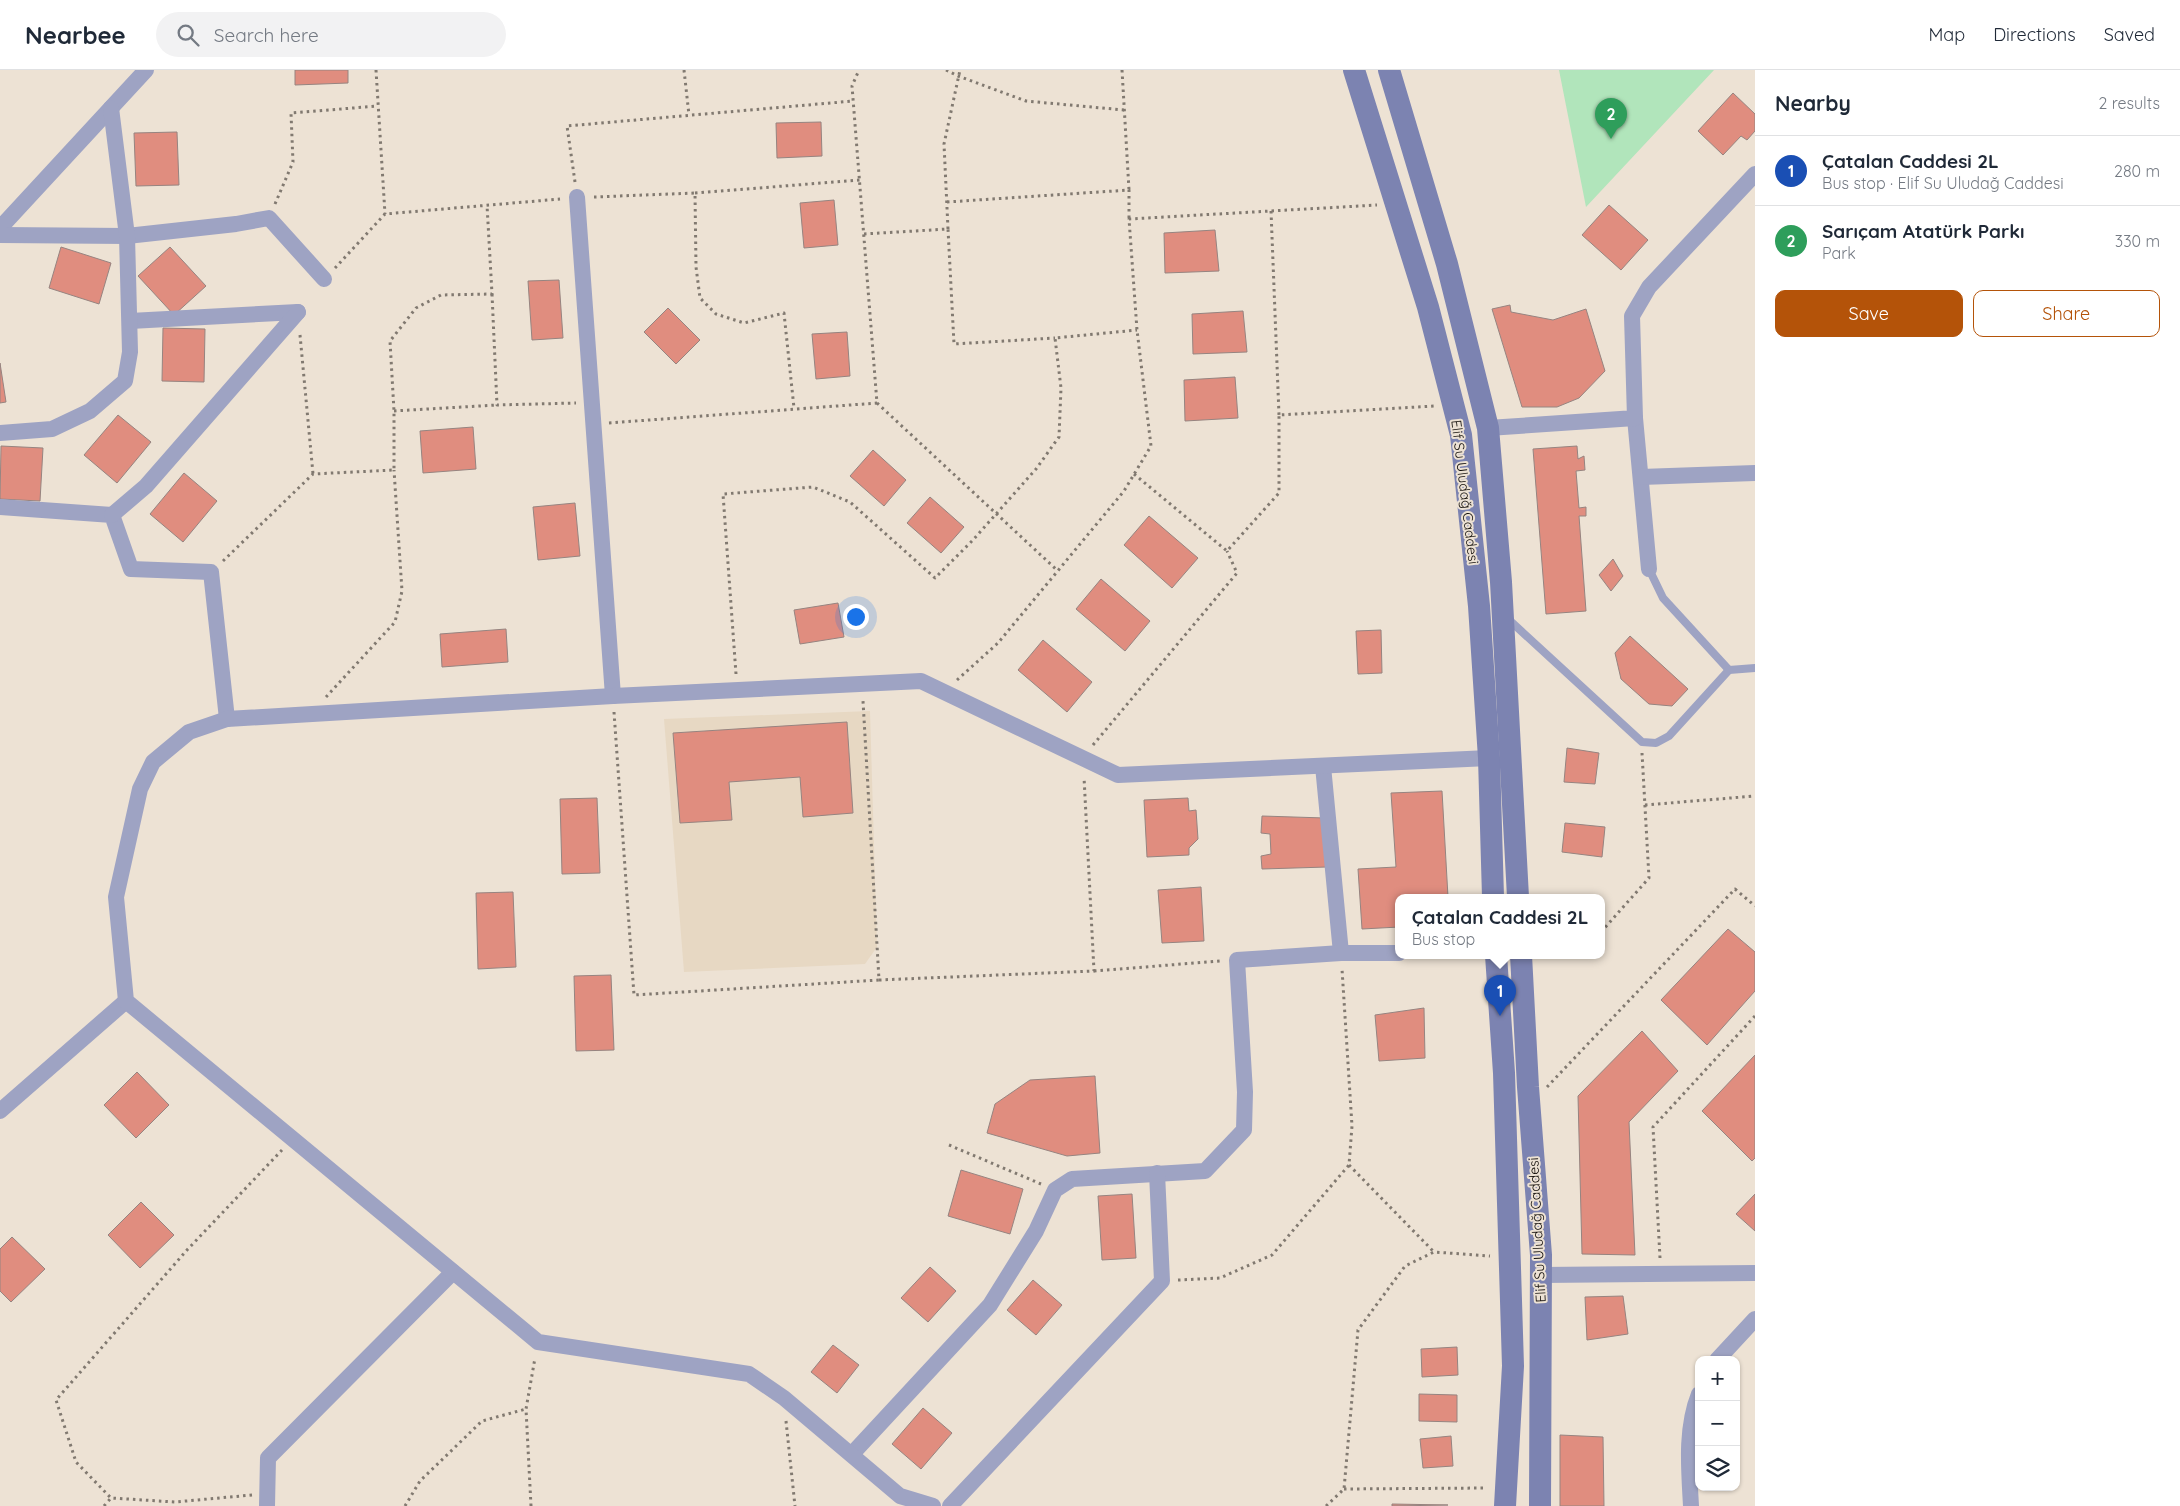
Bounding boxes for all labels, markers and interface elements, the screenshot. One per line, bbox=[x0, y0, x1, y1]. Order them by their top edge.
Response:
search box bbox=[156, 12, 506, 57]
text: Nearbee bbox=[25, 20, 126, 50]
icon: search bbox=[174, 21, 202, 49]
text: Search here bbox=[214, 23, 319, 47]
text: Map bbox=[1928, 23, 1965, 46]
text: Directions bbox=[1993, 23, 2076, 46]
text: Saved bbox=[2104, 23, 2155, 46]
text: Nearby bbox=[1775, 90, 1851, 116]
text: 2 results bbox=[2098, 93, 2160, 113]
pin: 2 bbox=[1595, 98, 1627, 139]
text: Çatalan Caddesi 2L bbox=[1822, 149, 1999, 173]
text: 1 bbox=[1788, 161, 1794, 181]
text: 280 m bbox=[2114, 161, 2160, 181]
text: Bus stop · Elif Su Uludağ Caddesi bbox=[1822, 173, 2064, 193]
text: Sarıçam Atatürk Parkı bbox=[1822, 219, 2025, 243]
text: 2 bbox=[1786, 231, 1796, 251]
text: 330 m bbox=[2115, 231, 2160, 251]
text: Park bbox=[1822, 243, 1856, 263]
button: Save bbox=[1775, 290, 1963, 337]
button: Share bbox=[1973, 290, 2160, 337]
street label: Elif Su Uludağ Caddesi bbox=[1447, 419, 1483, 565]
your location bbox=[843, 604, 869, 630]
popup bbox=[1395, 894, 1605, 959]
text: Çatalan Caddesi 2L bbox=[1412, 905, 1588, 929]
text: Bus stop bbox=[1412, 929, 1475, 949]
pin: 1 bbox=[1484, 975, 1516, 1016]
street label: Elif Su Uludağ Caddesi bbox=[1524, 1157, 1550, 1303]
map controls bbox=[1695, 1356, 1740, 1491]
button: + bbox=[1695, 1356, 1740, 1401]
button: − bbox=[1695, 1401, 1740, 1446]
button: layers bbox=[1695, 1446, 1740, 1491]

